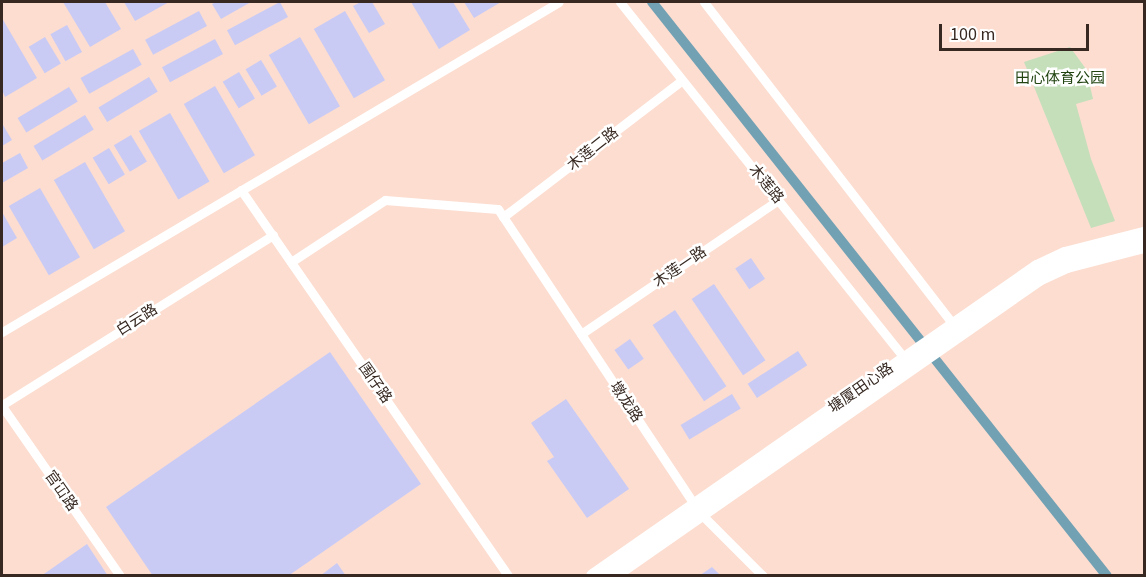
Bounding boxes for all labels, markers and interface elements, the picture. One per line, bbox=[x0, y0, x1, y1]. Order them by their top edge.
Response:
scale bar bbox=[942, 12, 1092, 50]
text: 100 m bbox=[950, 22, 995, 47]
park label: 田心体育公园 bbox=[1015, 70, 1105, 88]
street label: 木莲二路 bbox=[564, 123, 622, 175]
street label: 木莲路 bbox=[745, 161, 787, 207]
street label: 木莲一路 bbox=[650, 243, 710, 291]
street label: 白云路 bbox=[113, 300, 161, 340]
street label: 围仔路 bbox=[355, 359, 395, 407]
street label: 塘厦田心路 bbox=[825, 359, 897, 417]
street label: 墩龙路 bbox=[606, 378, 646, 426]
street label: 官冚路 bbox=[41, 467, 81, 515]

